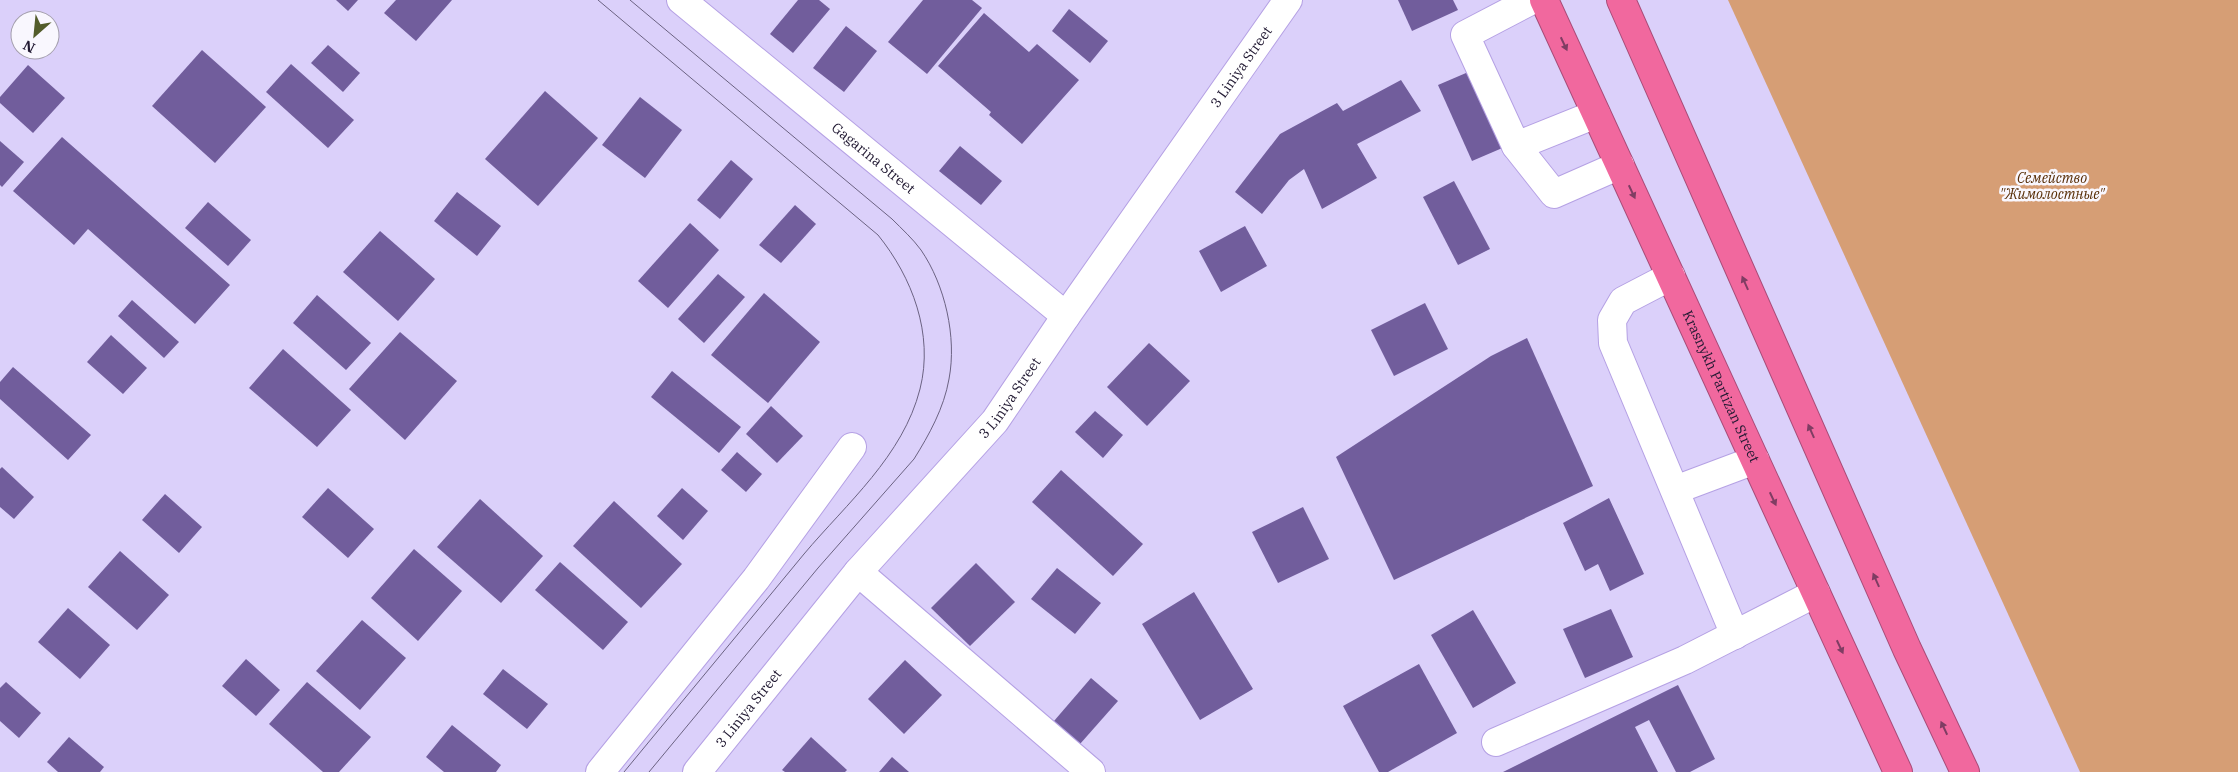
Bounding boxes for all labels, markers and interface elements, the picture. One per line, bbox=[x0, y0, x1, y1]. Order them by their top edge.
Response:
north arrow bbox=[10, 10, 60, 60]
street label: 3 Liniya Street bbox=[1206, 23, 1276, 111]
text: N bbox=[20, 36, 38, 57]
one-way arrow bbox=[1561, 37, 1569, 51]
street label: Gagarina Street bbox=[828, 118, 919, 198]
park label: Семейство "Жимолостные" bbox=[2000, 169, 2106, 203]
one-way arrow bbox=[1629, 185, 1637, 199]
one-way arrow bbox=[1741, 276, 1749, 290]
street label: Krasnykh Partizan Street bbox=[1679, 307, 1764, 465]
street label: 3 Liniya Street bbox=[975, 354, 1045, 442]
one-way arrow bbox=[1806, 424, 1814, 438]
one-way arrow bbox=[1769, 492, 1777, 506]
one-way arrow bbox=[1872, 573, 1880, 587]
one-way arrow bbox=[1837, 640, 1845, 654]
street label: 3 Liniya Street bbox=[712, 665, 785, 751]
one-way arrow bbox=[1939, 721, 1947, 735]

